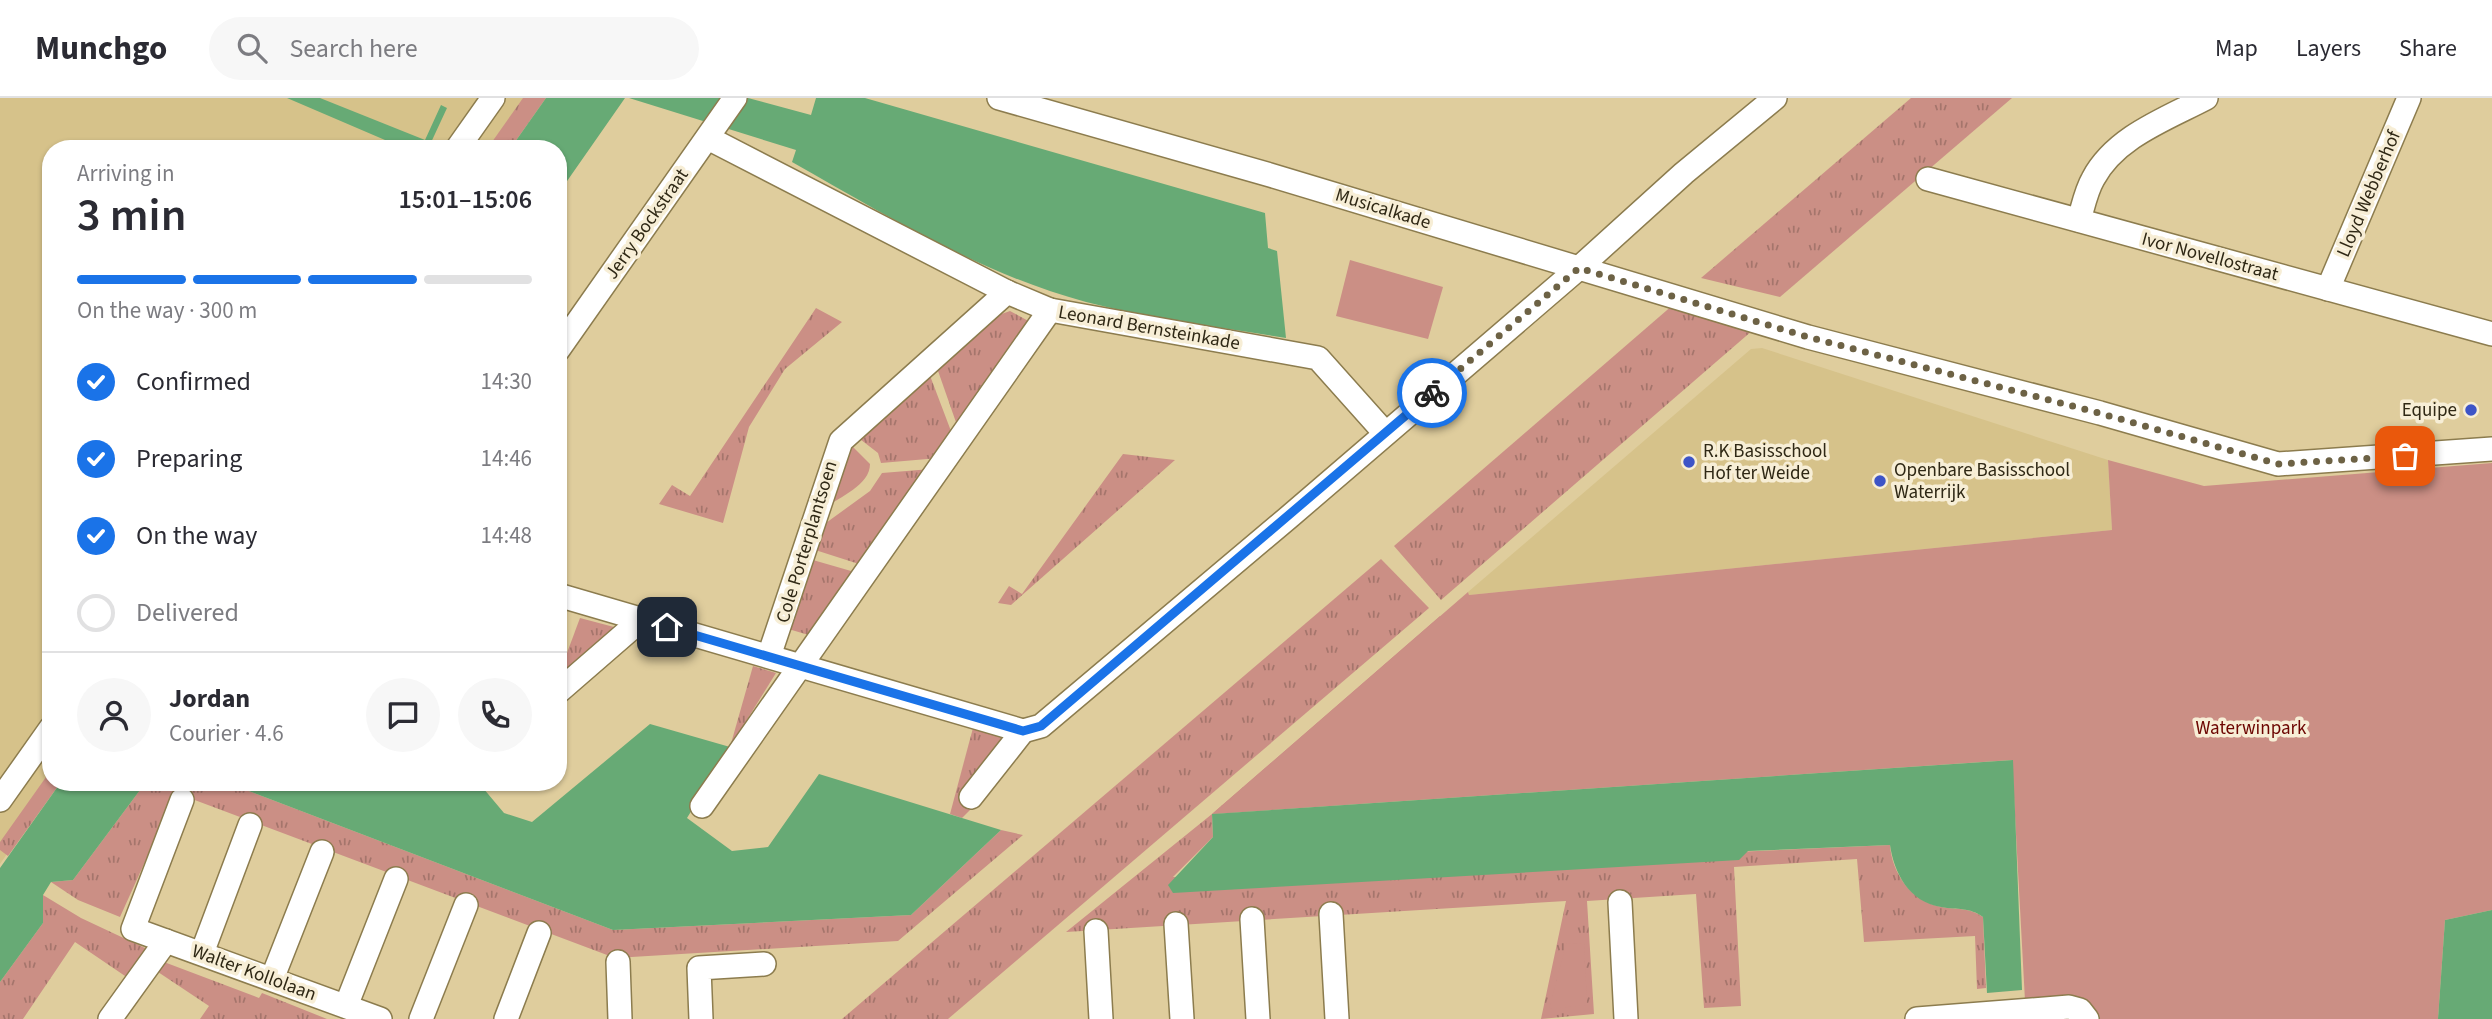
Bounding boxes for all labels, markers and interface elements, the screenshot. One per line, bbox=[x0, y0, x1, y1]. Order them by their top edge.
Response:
search box bbox=[209, 17, 699, 80]
text: Munchgo bbox=[35, 25, 167, 72]
icon: search bbox=[233, 29, 271, 67]
text: Search here bbox=[289, 30, 418, 67]
text: Map bbox=[2215, 31, 2258, 66]
text: Layers bbox=[2296, 31, 2361, 66]
text: Share bbox=[2399, 31, 2457, 66]
street label: Lloyd Webberhof bbox=[2330, 125, 2408, 261]
text: Arriving in bbox=[77, 157, 175, 190]
street label: Jerry Bockstraat bbox=[599, 163, 696, 285]
text: 15:01–15:06 bbox=[399, 181, 532, 218]
street label: Musicalkade bbox=[1332, 182, 1434, 236]
text: 3 min bbox=[77, 183, 186, 248]
street label: Ivor Novellostraat bbox=[2139, 226, 2282, 288]
text: On the way · 300 m bbox=[77, 294, 257, 327]
street label: Leonard Bernsteinkade bbox=[1056, 299, 1242, 357]
courier bbox=[1397, 358, 1467, 428]
icon: check bbox=[77, 363, 115, 401]
text: Confirmed bbox=[136, 363, 251, 400]
text: 14:30 bbox=[481, 365, 532, 398]
icon: bike bbox=[1413, 374, 1451, 412]
place label: Equipe bbox=[2402, 397, 2457, 424]
marker: Equipe bbox=[2463, 402, 2479, 418]
pin bbox=[2375, 426, 2435, 486]
icon: bag bbox=[2386, 437, 2424, 475]
place label: R.K Basisschool Hof ter Weide bbox=[1703, 438, 1827, 487]
icon: check bbox=[77, 440, 115, 478]
text: Preparing bbox=[136, 440, 242, 477]
text: 14:46 bbox=[481, 442, 532, 475]
marker: R.K Basisschool Hof ter Weide bbox=[1681, 454, 1697, 470]
place label: Openbare Basisschool Waterrijk bbox=[1894, 457, 2070, 506]
street label: Cole Porterplantsoen bbox=[769, 458, 845, 626]
marker: Openbare Basisschool Waterrijk bbox=[1872, 473, 1888, 489]
icon: check bbox=[77, 517, 115, 555]
text: On the way bbox=[136, 517, 257, 554]
text: 14:48 bbox=[481, 519, 532, 552]
text: Delivered bbox=[136, 594, 239, 631]
pin bbox=[637, 597, 697, 657]
icon: home bbox=[648, 608, 686, 646]
button: person bbox=[77, 678, 151, 752]
button: chat bbox=[366, 678, 440, 752]
button: phone bbox=[458, 678, 532, 752]
text: Jordan bbox=[169, 680, 250, 717]
park label: Waterwinpark bbox=[2195, 715, 2307, 742]
text: Courier · 4.6 bbox=[169, 717, 284, 750]
street label: Walter Kollolaan bbox=[188, 938, 320, 1008]

